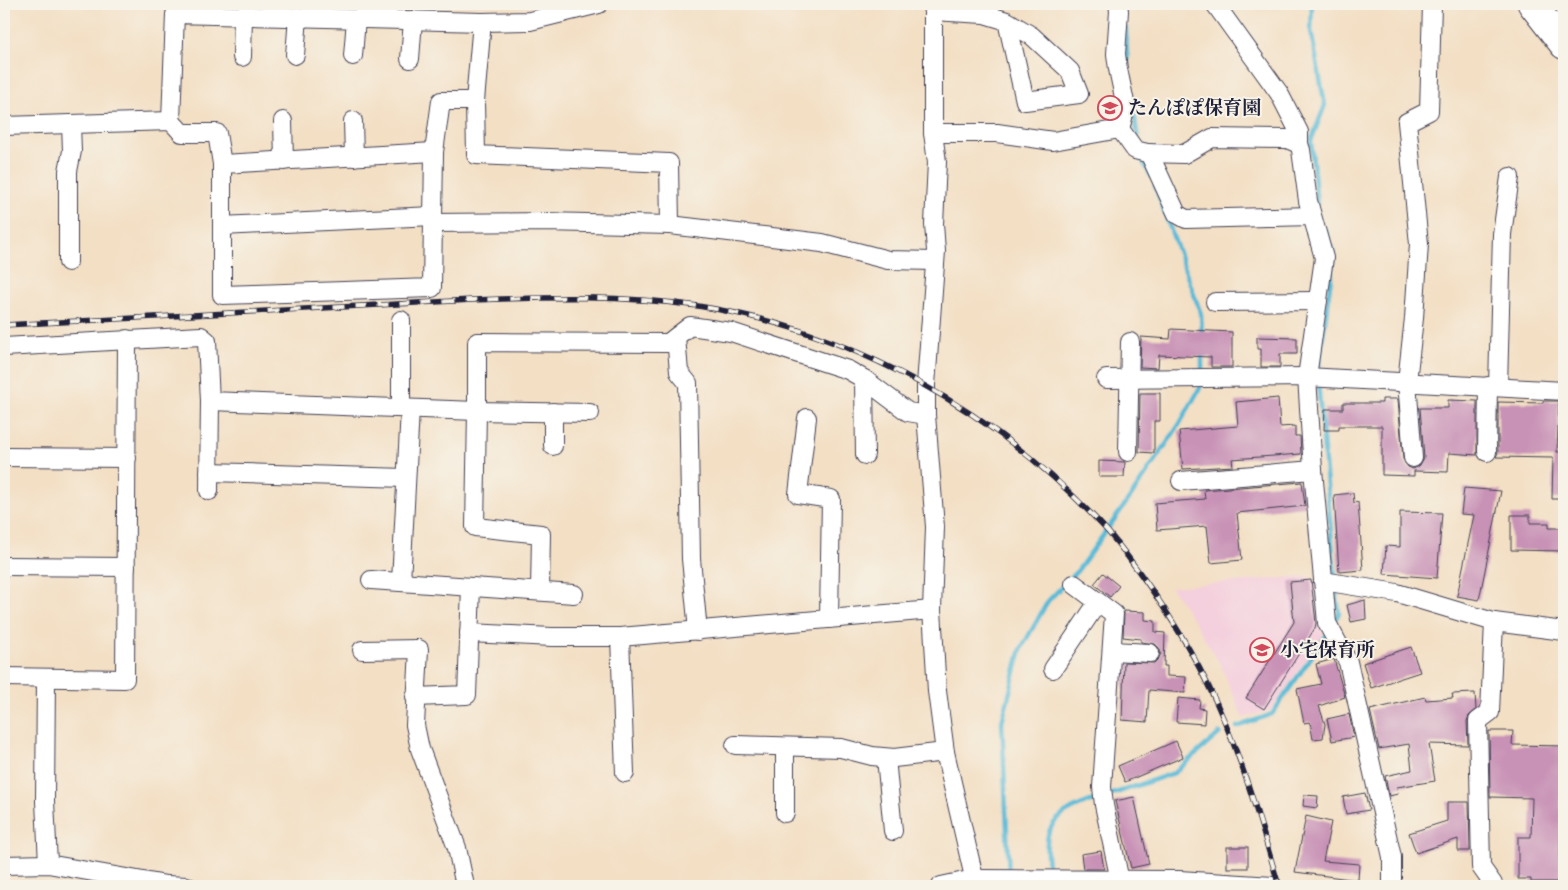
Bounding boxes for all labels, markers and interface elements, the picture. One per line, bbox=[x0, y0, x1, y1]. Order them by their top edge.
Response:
school or university icon: たんぽぽ保育園 bbox=[1097, 95, 1123, 121]
place label: たんぽぽ保育園 bbox=[1128, 97, 1261, 120]
school or university icon: 小宅保育所 bbox=[1249, 637, 1275, 663]
place label: 小宅保育所 bbox=[1280, 639, 1375, 662]

